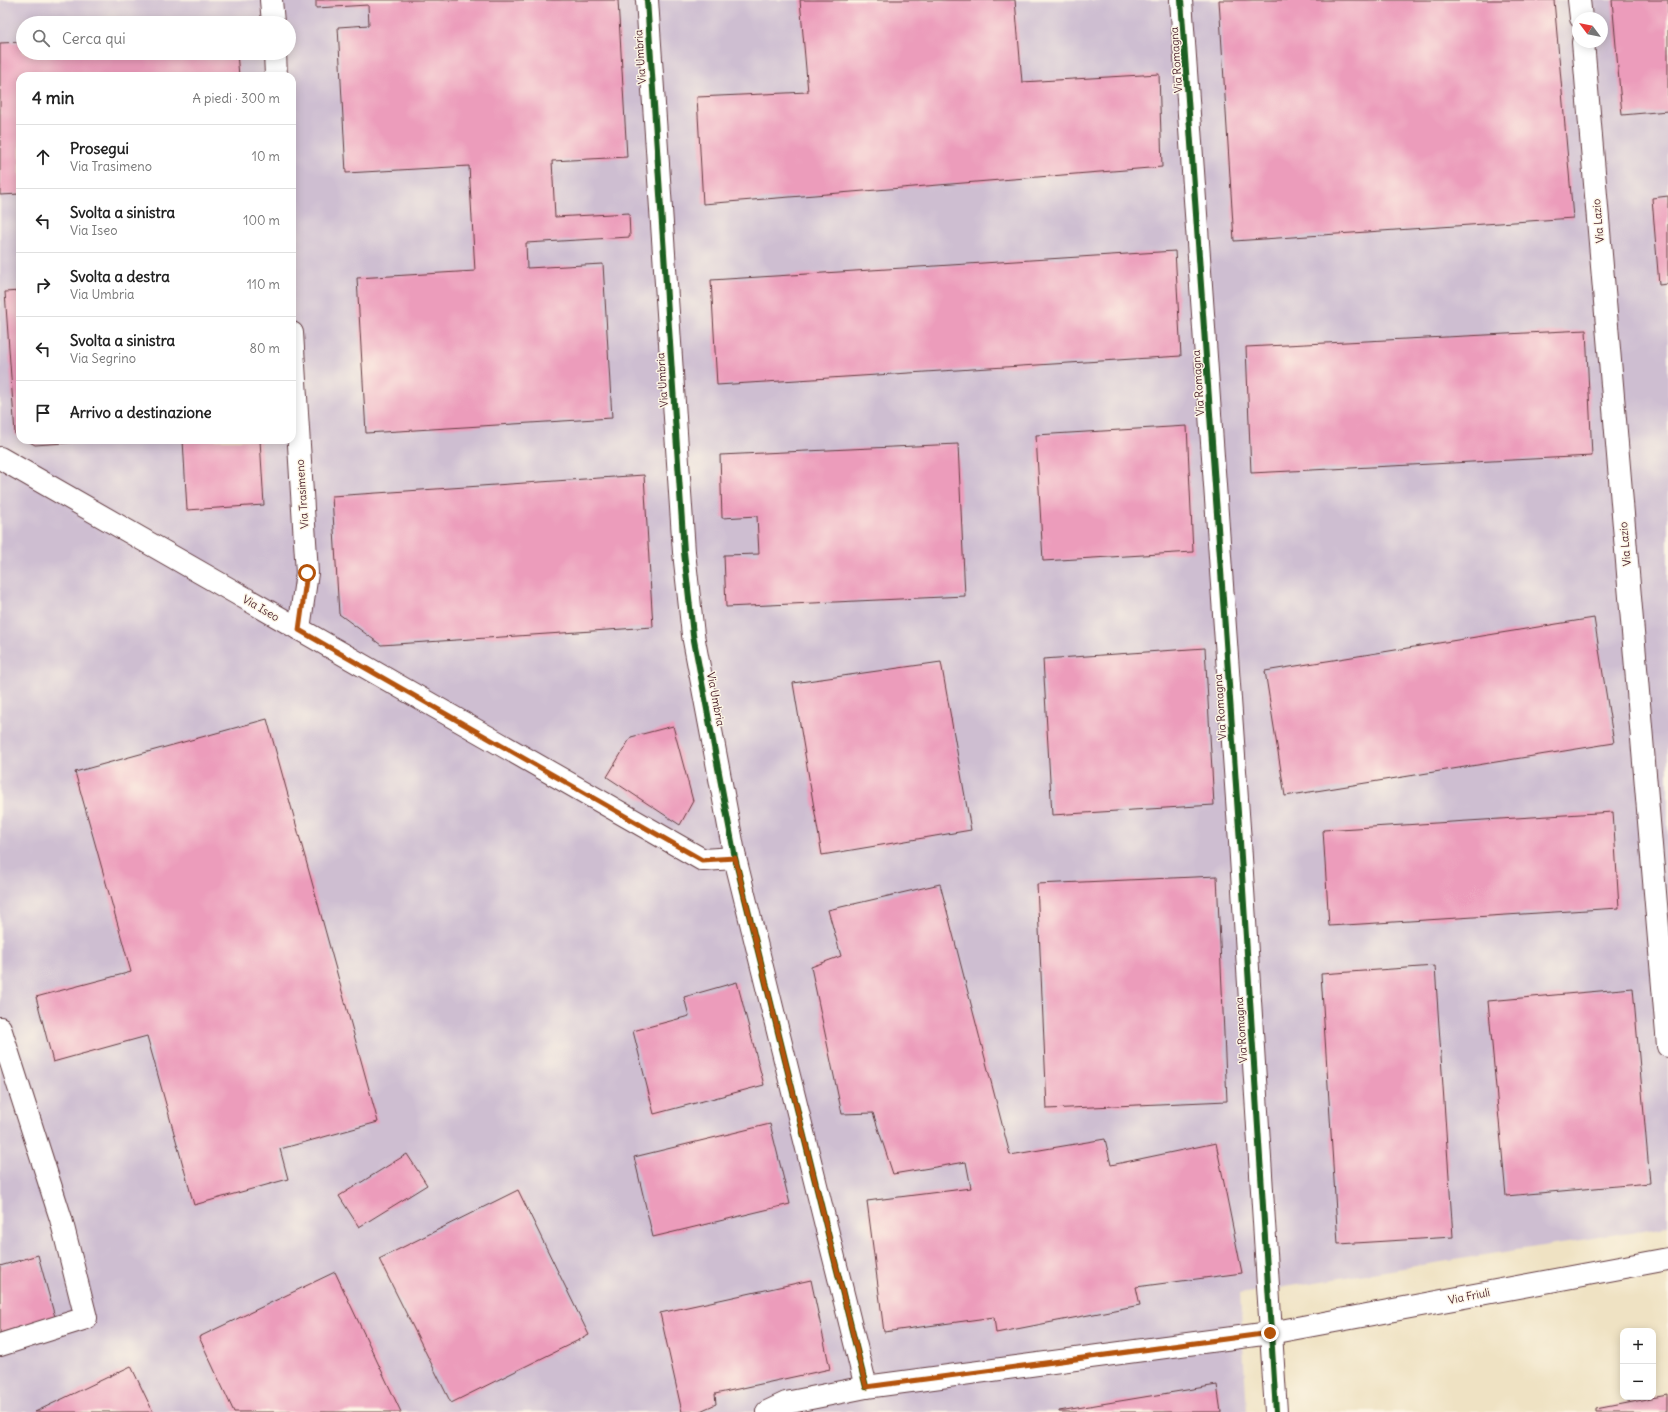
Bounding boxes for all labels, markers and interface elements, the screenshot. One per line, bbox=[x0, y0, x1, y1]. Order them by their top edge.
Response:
north arrow bbox=[1572, 12, 1608, 48]
search box bbox=[16, 16, 296, 60]
icon: search bbox=[30, 27, 52, 49]
street label: Via Romagna bbox=[1167, 27, 1185, 93]
text: Cerca qui bbox=[62, 29, 126, 48]
street label: Via Umbria bbox=[631, 29, 649, 85]
text: 4 min bbox=[32, 87, 74, 109]
text: A piedi · 300 m bbox=[193, 90, 280, 107]
text: Prosegui bbox=[70, 139, 129, 158]
icon: ahead bbox=[32, 146, 54, 168]
text: 10 m bbox=[252, 148, 280, 165]
text: Via Trasimeno bbox=[70, 158, 152, 175]
street label: Via Lazio bbox=[1589, 198, 1607, 244]
text: Svolta a sinistra bbox=[70, 203, 175, 222]
icon: left bbox=[32, 210, 54, 232]
text: 100 m bbox=[243, 212, 280, 229]
text: Via Iseo bbox=[70, 222, 117, 239]
text: Svolta a destra bbox=[70, 267, 170, 286]
icon: right bbox=[32, 274, 54, 296]
text: 110 m bbox=[247, 276, 280, 293]
text: Via Umbria bbox=[70, 286, 135, 303]
text: Svolta a sinistra bbox=[70, 331, 175, 350]
icon: left bbox=[32, 338, 54, 360]
text: 80 m bbox=[249, 340, 280, 357]
text: Via Segrino bbox=[70, 350, 136, 367]
street label: Via Romagna bbox=[1189, 350, 1207, 416]
street label: Via Umbria bbox=[653, 352, 671, 408]
icon: arrive bbox=[32, 402, 54, 424]
text: Arrivo a destinazione bbox=[70, 403, 212, 422]
street label: Via Trasimeno bbox=[293, 459, 311, 529]
street label: Via Lazio bbox=[1616, 521, 1634, 567]
route start bbox=[298, 564, 316, 582]
street label: Via Iseo bbox=[240, 592, 282, 624]
street label: Via Umbria bbox=[704, 671, 728, 727]
street label: Via Romagna bbox=[1211, 674, 1229, 740]
street label: Via Romagna bbox=[1232, 997, 1250, 1063]
street label: Via Friuli bbox=[1447, 1285, 1491, 1307]
route end bbox=[1261, 1324, 1279, 1342]
map controls bbox=[1620, 1328, 1656, 1400]
button: + bbox=[1620, 1328, 1656, 1364]
button: − bbox=[1620, 1364, 1656, 1400]

